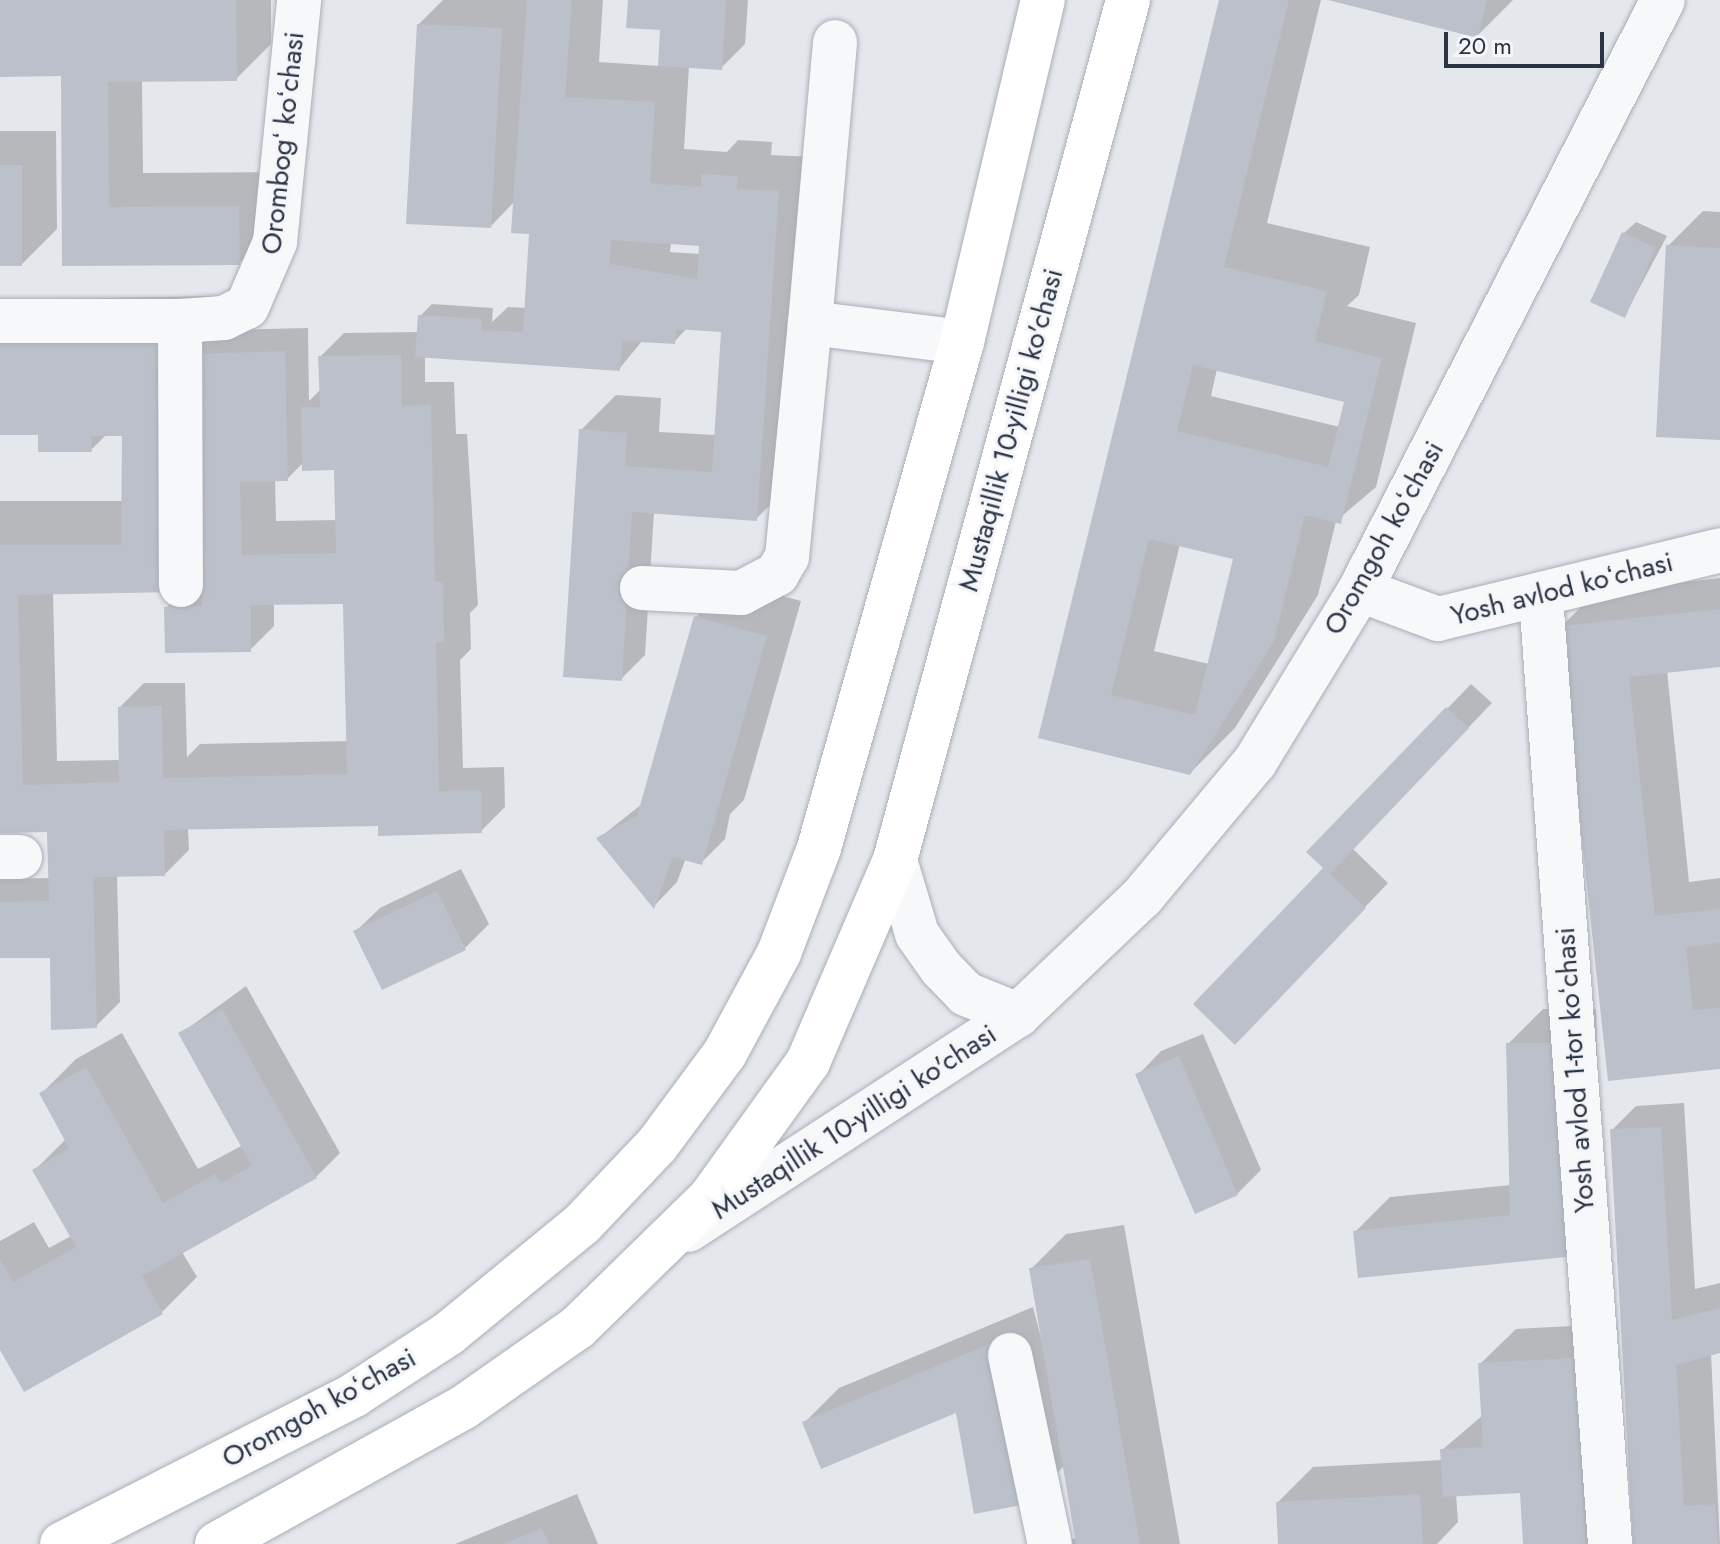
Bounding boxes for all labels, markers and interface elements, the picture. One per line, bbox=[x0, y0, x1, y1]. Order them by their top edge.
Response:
scale bar bbox=[1448, 16, 1608, 66]
text: 20 m bbox=[1458, 28, 1512, 63]
street label: Orombogʻ koʻchasi bbox=[255, 30, 311, 256]
street label: Mustaqillik 10-yilligi ko'chasi bbox=[952, 265, 1070, 595]
street label: Oromgoh koʻchasi bbox=[1317, 435, 1451, 641]
street label: Yosh avlod koʻchasi bbox=[1447, 545, 1677, 633]
street label: Yosh avlod 1-tor koʻchasi bbox=[1548, 926, 1602, 1214]
street label: Mustaqillik 10-yilligi ko'chasi bbox=[705, 1017, 1003, 1227]
street label: Oromgoh koʻchasi bbox=[216, 1341, 422, 1475]

